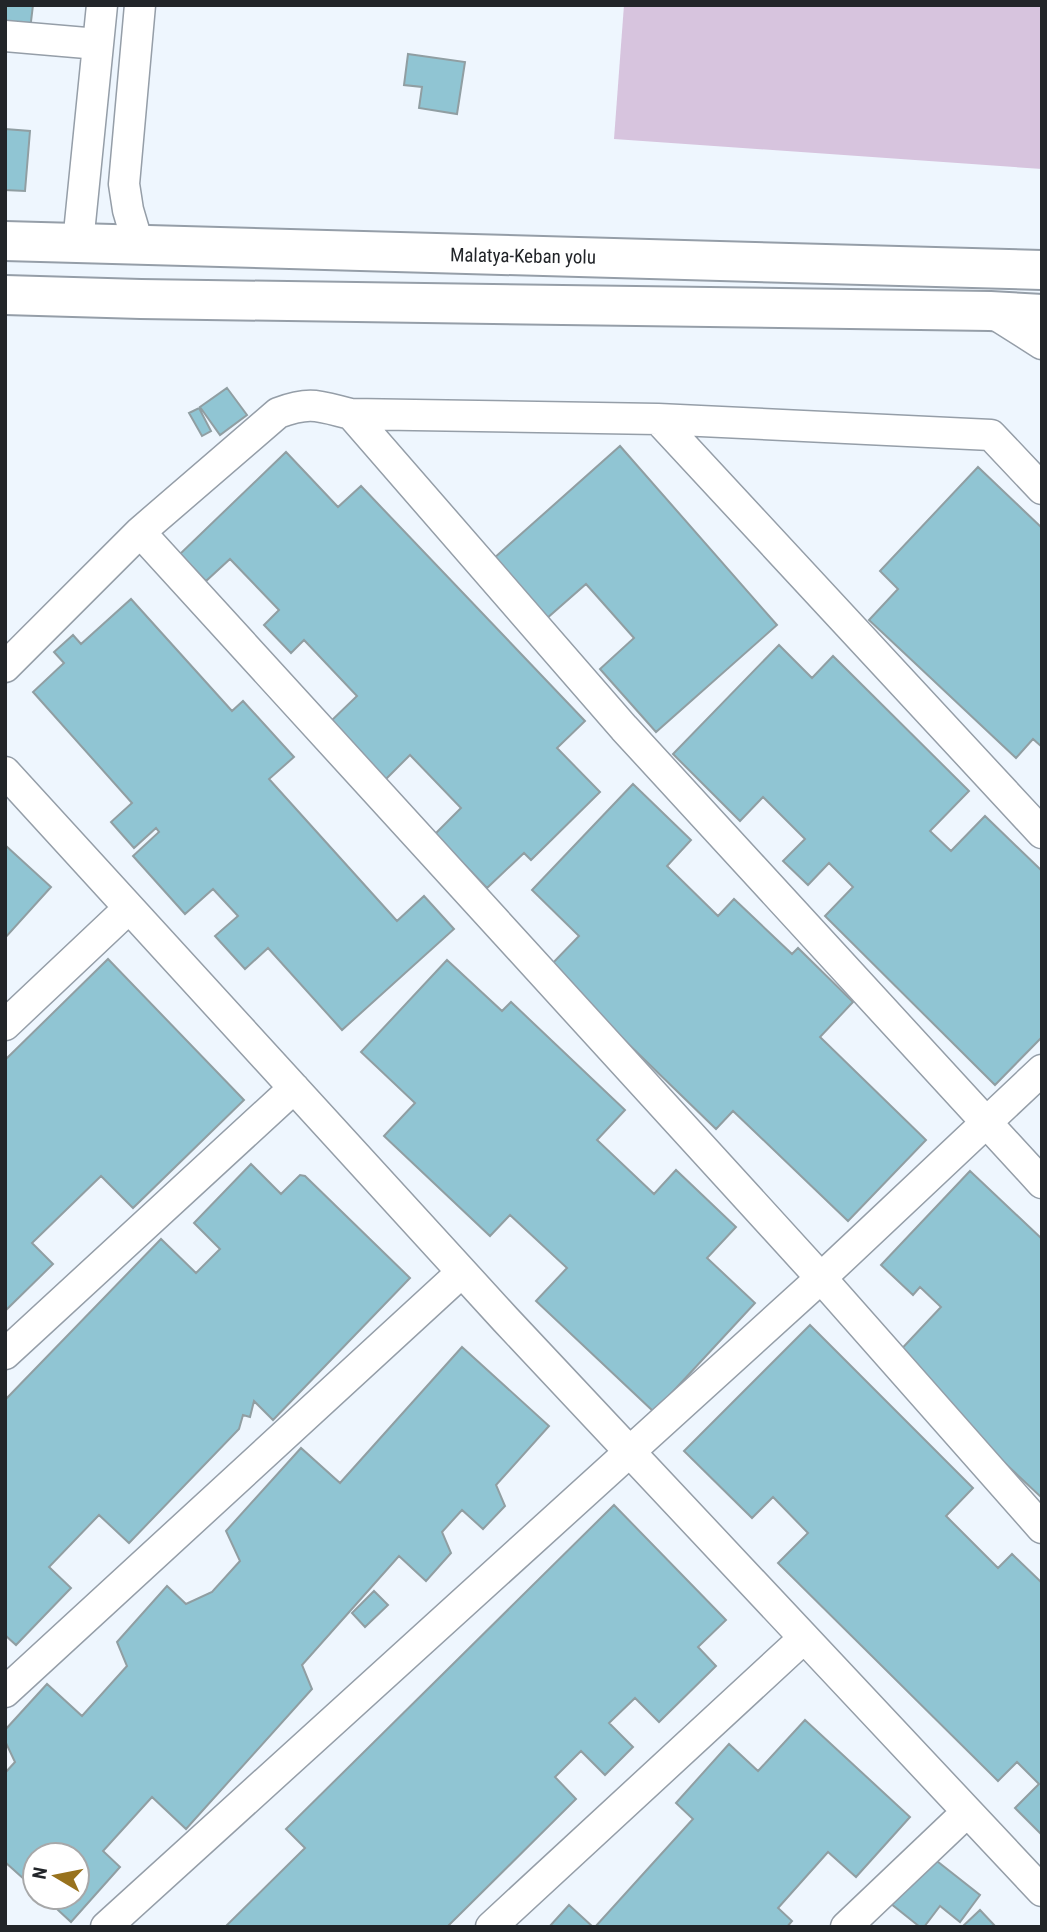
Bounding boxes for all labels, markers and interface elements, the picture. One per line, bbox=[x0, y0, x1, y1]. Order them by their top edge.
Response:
street label: Malatya-Keban yolu bbox=[450, 243, 596, 269]
north arrow bbox=[21, 1841, 91, 1911]
text: N bbox=[27, 1865, 52, 1881]

